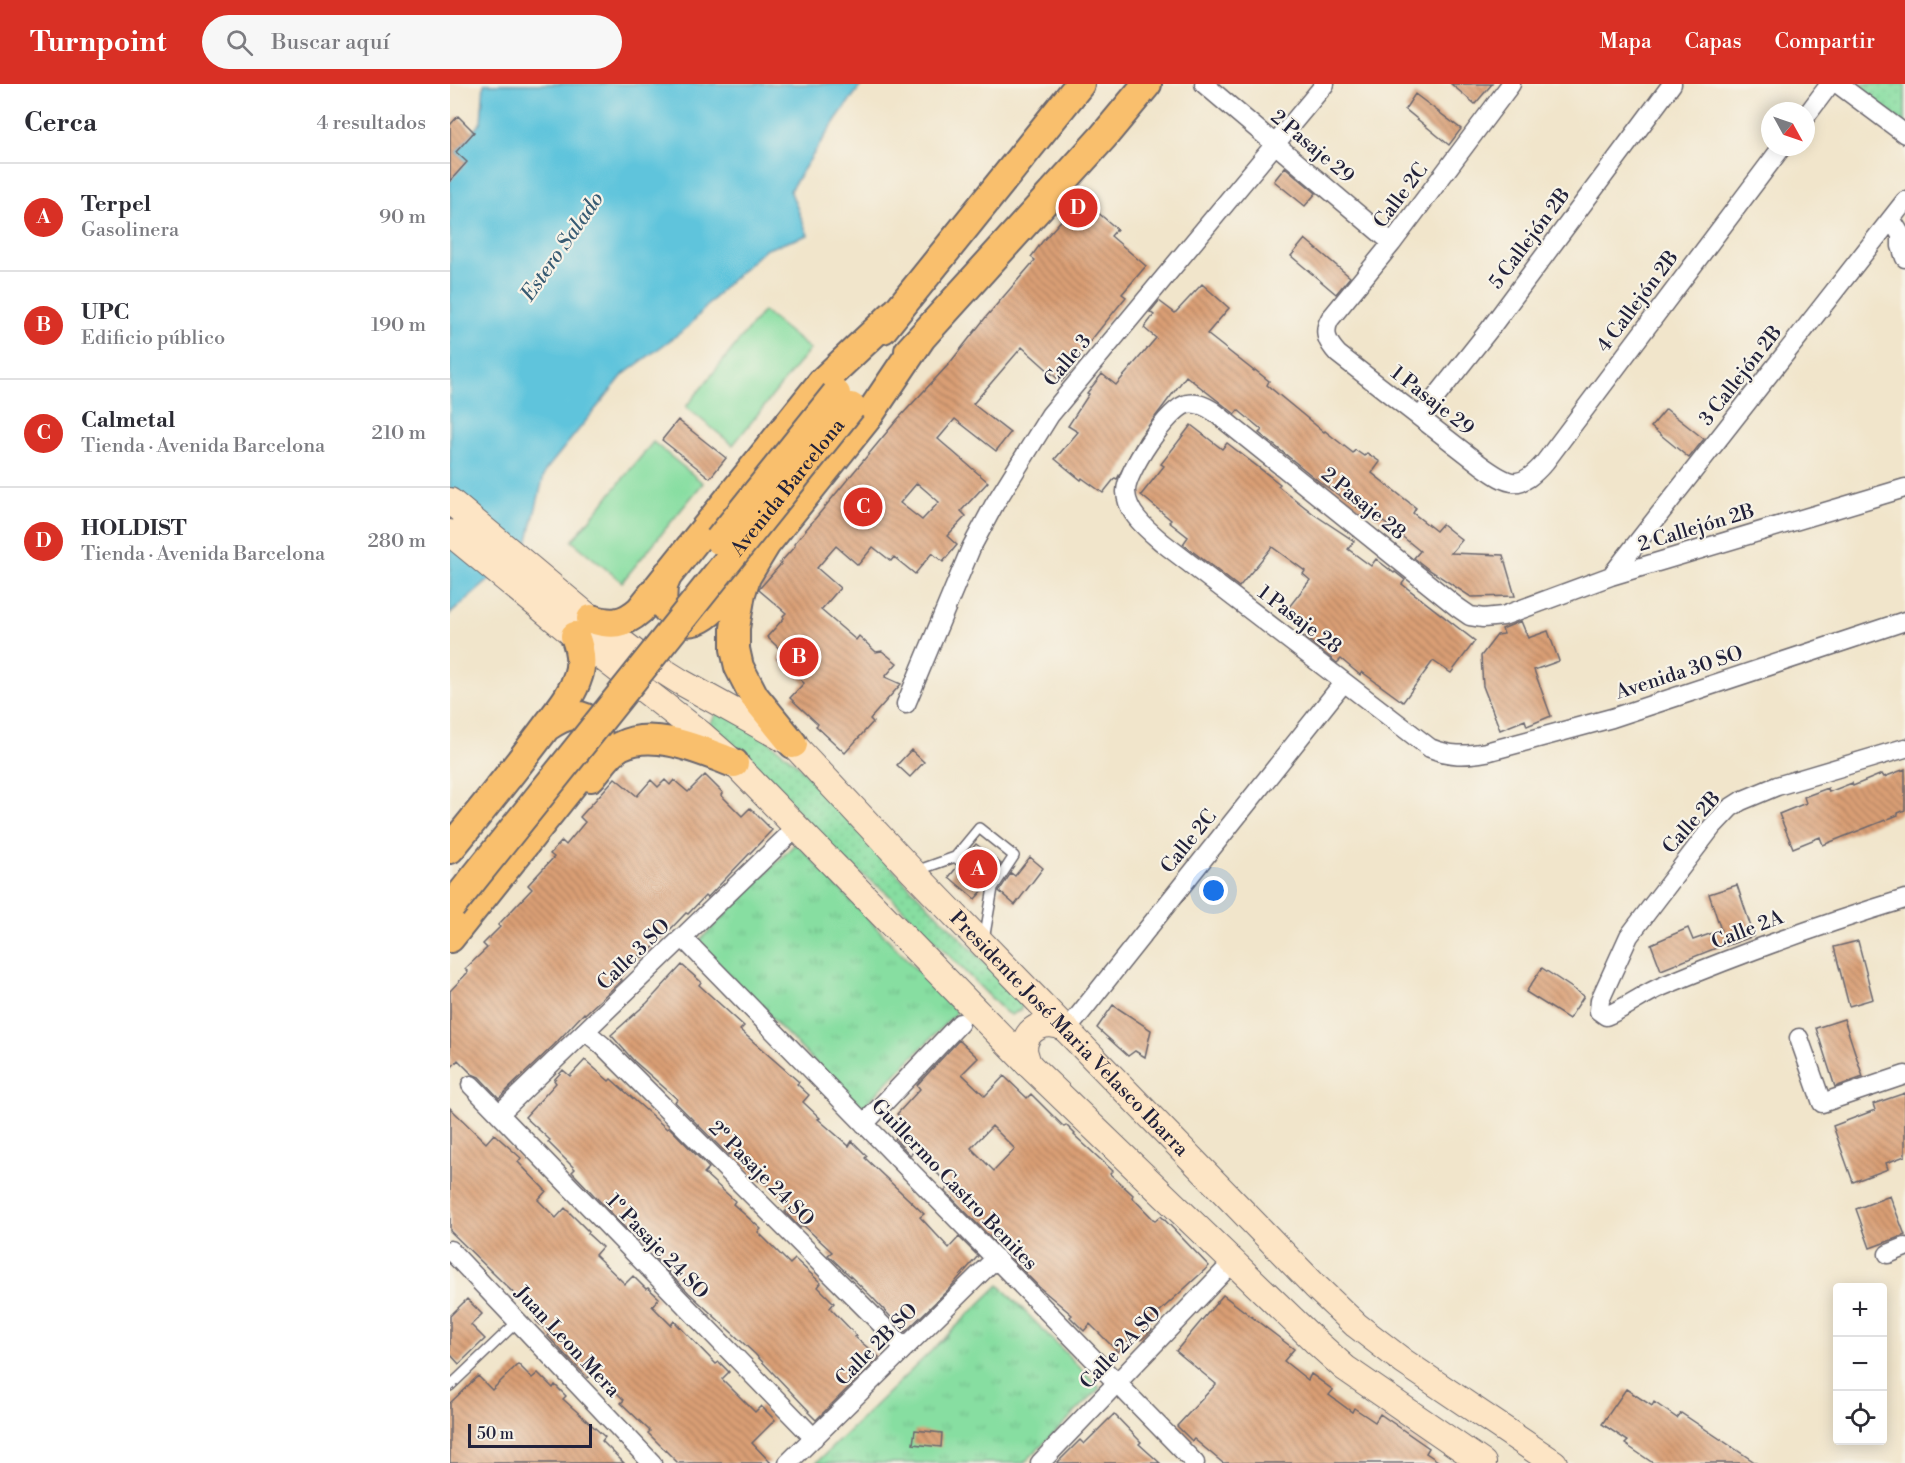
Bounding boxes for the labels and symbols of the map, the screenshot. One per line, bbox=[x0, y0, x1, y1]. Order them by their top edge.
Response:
north arrow bbox=[1761, 102, 1815, 156]
street label: 2 Pasaje 29 bbox=[1265, 105, 1359, 189]
street label: Calle 2C bbox=[1369, 158, 1434, 233]
street label: 5 Callejón 2B bbox=[1484, 183, 1576, 294]
pin: D bbox=[1058, 186, 1098, 230]
water label: Estero Salado bbox=[515, 187, 610, 307]
street label: 4 Callejón 2B bbox=[1592, 246, 1685, 358]
street label: 3 Callejón 2B bbox=[1694, 321, 1788, 431]
street label: Calle 3 bbox=[1039, 330, 1097, 392]
street label: 1 Pasaje 29 bbox=[1386, 361, 1479, 441]
street label: Avenida Barcelona bbox=[725, 413, 851, 562]
street label: 2 Pasaje 28 bbox=[1316, 463, 1410, 546]
pin: C bbox=[844, 484, 882, 530]
street label: 2 Callejón 2B bbox=[1635, 499, 1758, 558]
street label: 1 Pasaje 28 bbox=[1252, 581, 1346, 660]
pin: B bbox=[780, 634, 818, 680]
street label: Avenida 30 SO bbox=[1612, 641, 1746, 706]
street label: Calle 2B bbox=[1658, 787, 1727, 859]
street label: Calle 2C bbox=[1156, 805, 1222, 879]
pin: A bbox=[958, 846, 998, 892]
your location bbox=[1199, 876, 1228, 905]
street label: Calle 2A bbox=[1708, 905, 1788, 956]
street label: Presidente José Maria Velasco Ibarra bbox=[944, 906, 1194, 1163]
street label: Calle 3 SO bbox=[592, 914, 676, 996]
street label: Guillermo Castro Benites bbox=[866, 1094, 1042, 1276]
street label: 2º Pasaje 24 SO bbox=[703, 1116, 819, 1232]
street label: 1º Pasaje 24 SO bbox=[601, 1189, 713, 1305]
street label: Juan Leon Mera bbox=[508, 1280, 625, 1404]
street label: Calle 2B SO bbox=[831, 1299, 924, 1392]
street label: Calle 2A SO bbox=[1075, 1301, 1167, 1395]
scale bar bbox=[468, 1421, 592, 1448]

